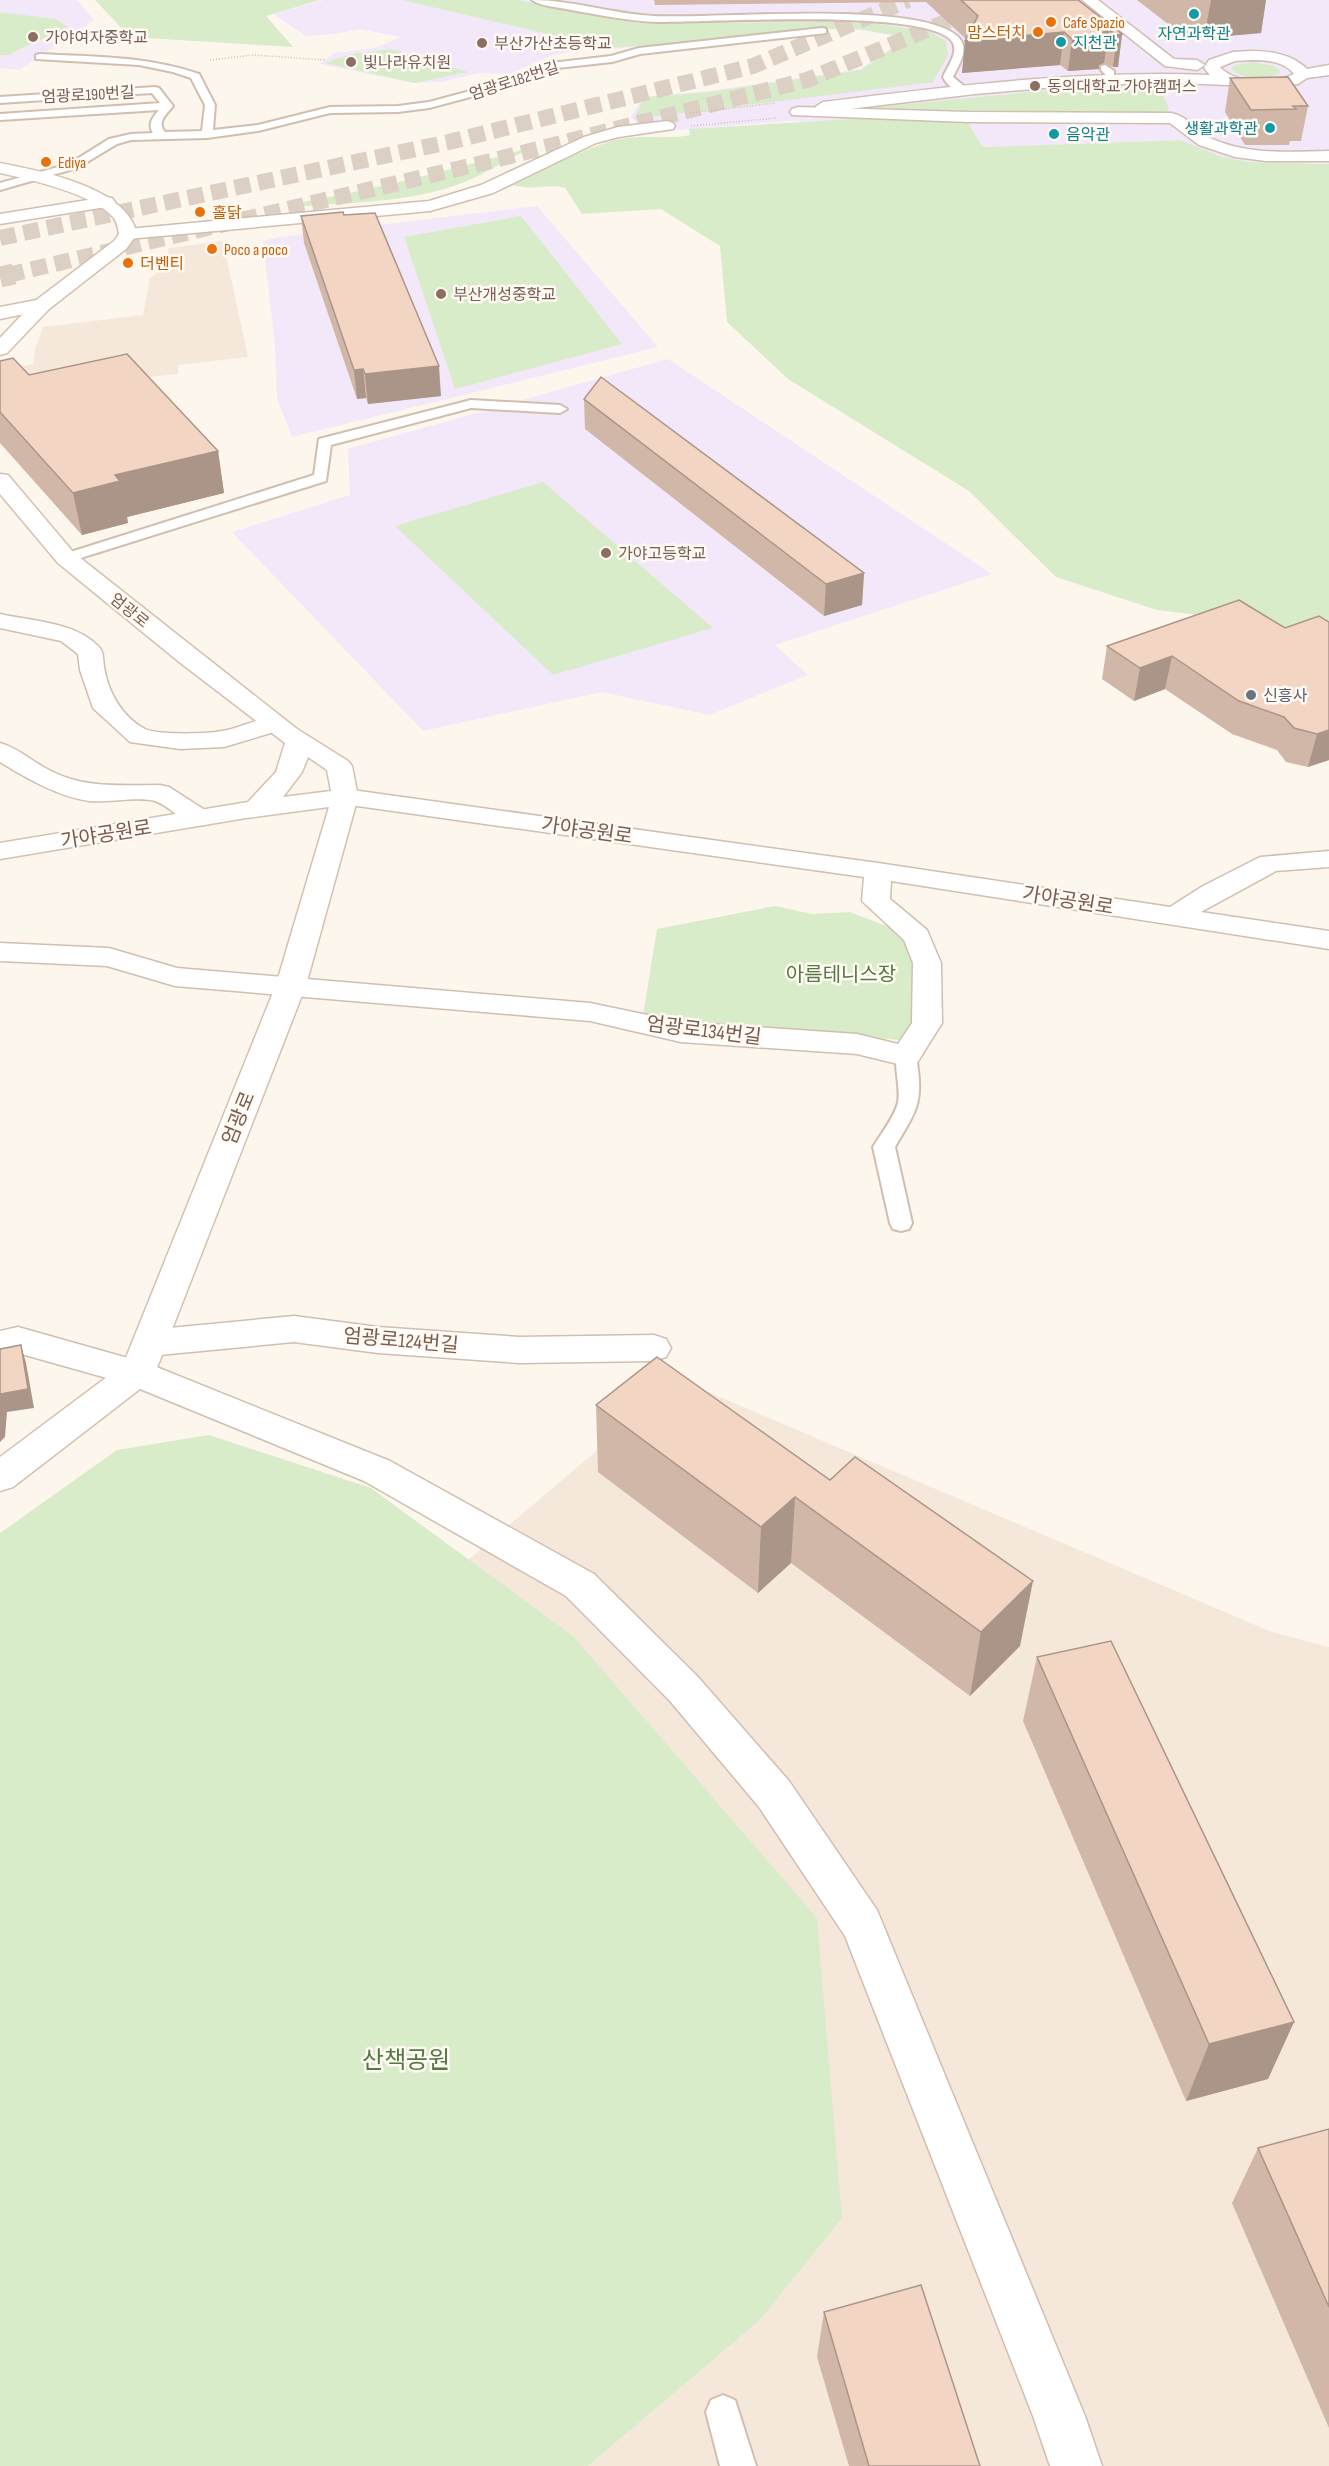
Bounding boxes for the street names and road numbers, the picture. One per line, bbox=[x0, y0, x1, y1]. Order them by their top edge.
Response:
street label: 엄광로182번길 bbox=[467, 58, 562, 105]
street label: 엄광로190번길 bbox=[41, 84, 135, 107]
street label: 엄광로 bbox=[106, 590, 152, 633]
street label: 가야공원로 bbox=[540, 813, 634, 849]
street label: 가야공원로 bbox=[59, 816, 153, 854]
street label: 가야공원로 bbox=[1021, 882, 1115, 920]
street label: 엄광로134번길 bbox=[645, 1012, 763, 1050]
street label: 엄광로 bbox=[217, 1088, 260, 1148]
street label: 엄광로124번길 bbox=[342, 1324, 460, 1358]

